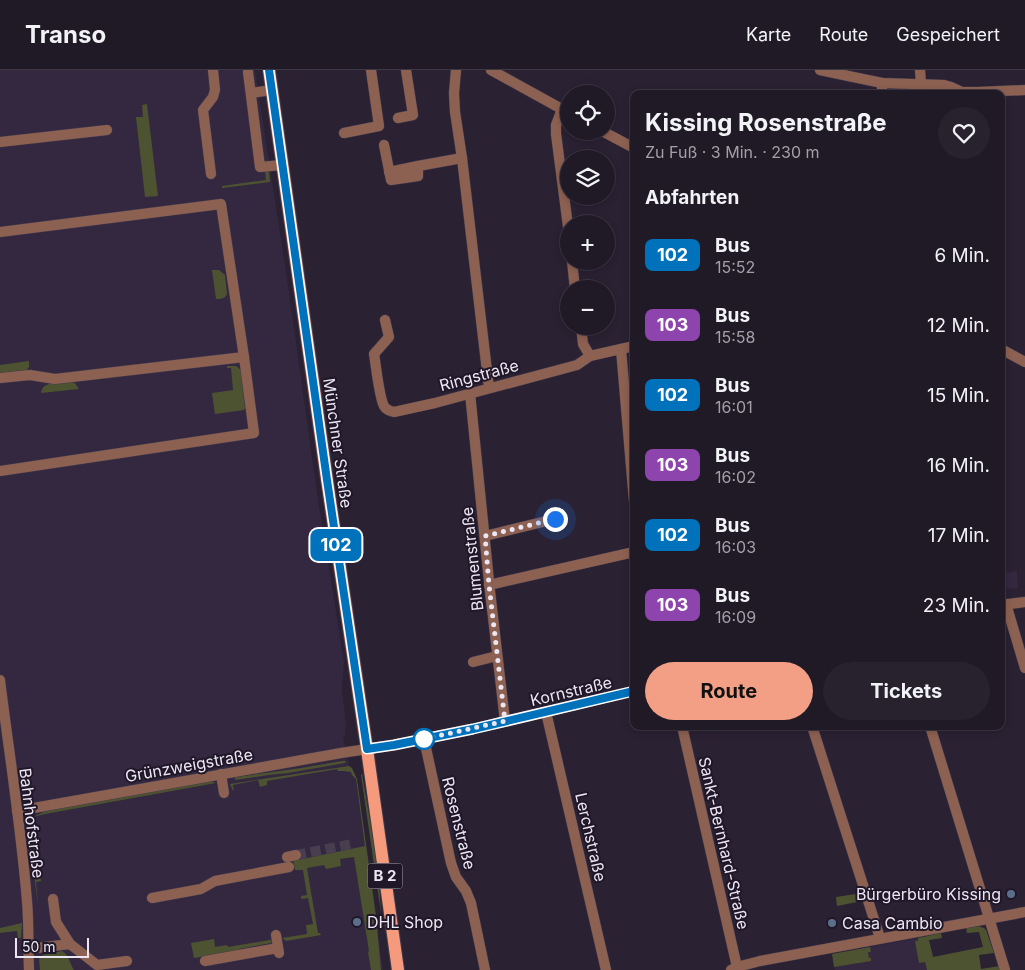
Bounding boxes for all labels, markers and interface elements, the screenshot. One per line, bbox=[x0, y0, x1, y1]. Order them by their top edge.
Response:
text: Transo bbox=[25, 20, 106, 49]
text: Karte bbox=[746, 24, 791, 45]
text: Route bbox=[819, 24, 868, 45]
text: Gespeichert bbox=[896, 24, 1000, 45]
map controls bbox=[560, 85, 615, 335]
button: locate bbox=[560, 85, 615, 140]
button: heart bbox=[938, 107, 990, 159]
text: Kissing Rosenstraße bbox=[645, 108, 887, 137]
text: Zu Fuß · 3 Min. · 230 m bbox=[645, 142, 820, 162]
button: layers bbox=[560, 150, 615, 205]
text: Abfahrten bbox=[645, 186, 739, 209]
button: + bbox=[560, 215, 615, 270]
text: Bus bbox=[715, 234, 750, 257]
text: 102 bbox=[657, 244, 688, 265]
text: 6 Min. bbox=[934, 244, 990, 267]
text: 15:52 bbox=[715, 257, 755, 277]
button: − bbox=[560, 280, 615, 335]
text: Bus bbox=[715, 304, 750, 327]
text: 103 bbox=[657, 314, 688, 335]
text: 12 Min. bbox=[927, 314, 990, 337]
text: 15:58 bbox=[715, 327, 755, 347]
street label: Ringstraße bbox=[437, 355, 521, 395]
text: Bus bbox=[715, 374, 750, 397]
street label: Münchner Straße bbox=[319, 377, 357, 509]
text: 102 bbox=[657, 384, 688, 405]
text: 15 Min. bbox=[927, 384, 990, 407]
text: 16:01 bbox=[715, 397, 753, 417]
text: Bus bbox=[715, 444, 750, 467]
text: 103 bbox=[657, 454, 688, 475]
text: 16 Min. bbox=[927, 454, 990, 477]
text: 16:02 bbox=[715, 467, 756, 487]
street label: Blumenstraße bbox=[457, 506, 487, 612]
your location bbox=[543, 507, 568, 532]
text: Bus bbox=[715, 514, 750, 537]
text: 102 bbox=[657, 524, 688, 545]
text: 17 Min. bbox=[928, 524, 990, 547]
line badge: 102 bbox=[307, 529, 365, 561]
text: 102 bbox=[320, 534, 352, 555]
text: 16:03 bbox=[715, 537, 756, 557]
text: Bus bbox=[715, 584, 750, 607]
text: 103 bbox=[657, 594, 688, 615]
text: 23 Min. bbox=[923, 594, 990, 617]
text: 16:09 bbox=[715, 607, 756, 627]
button: Route bbox=[645, 662, 813, 720]
button: Tickets bbox=[823, 662, 990, 720]
street label: Kornstraße bbox=[528, 672, 614, 710]
unlabelled marker bbox=[413, 728, 435, 750]
street label: Grünzweigstraße bbox=[124, 744, 254, 786]
street label: Sankt-Bernhard-Straße bbox=[694, 755, 754, 931]
street label: Bahnhofstraße bbox=[15, 767, 49, 879]
street label: Rosenstraße bbox=[438, 775, 480, 871]
street label: Lerchstraße bbox=[571, 791, 611, 883]
road number: B 2 bbox=[368, 864, 402, 888]
place label: Bürgerbüro Kissing bbox=[856, 884, 1001, 904]
marker: Bürgerbüro Kissing bbox=[1005, 888, 1017, 900]
place label: DHL Shop bbox=[367, 912, 443, 932]
place label: Casa Cambio bbox=[842, 913, 943, 933]
marker: DHL Shop bbox=[351, 916, 363, 928]
marker: Casa Cambio bbox=[826, 917, 838, 929]
scale bar bbox=[15, 935, 89, 958]
text: 50 m bbox=[22, 938, 56, 955]

